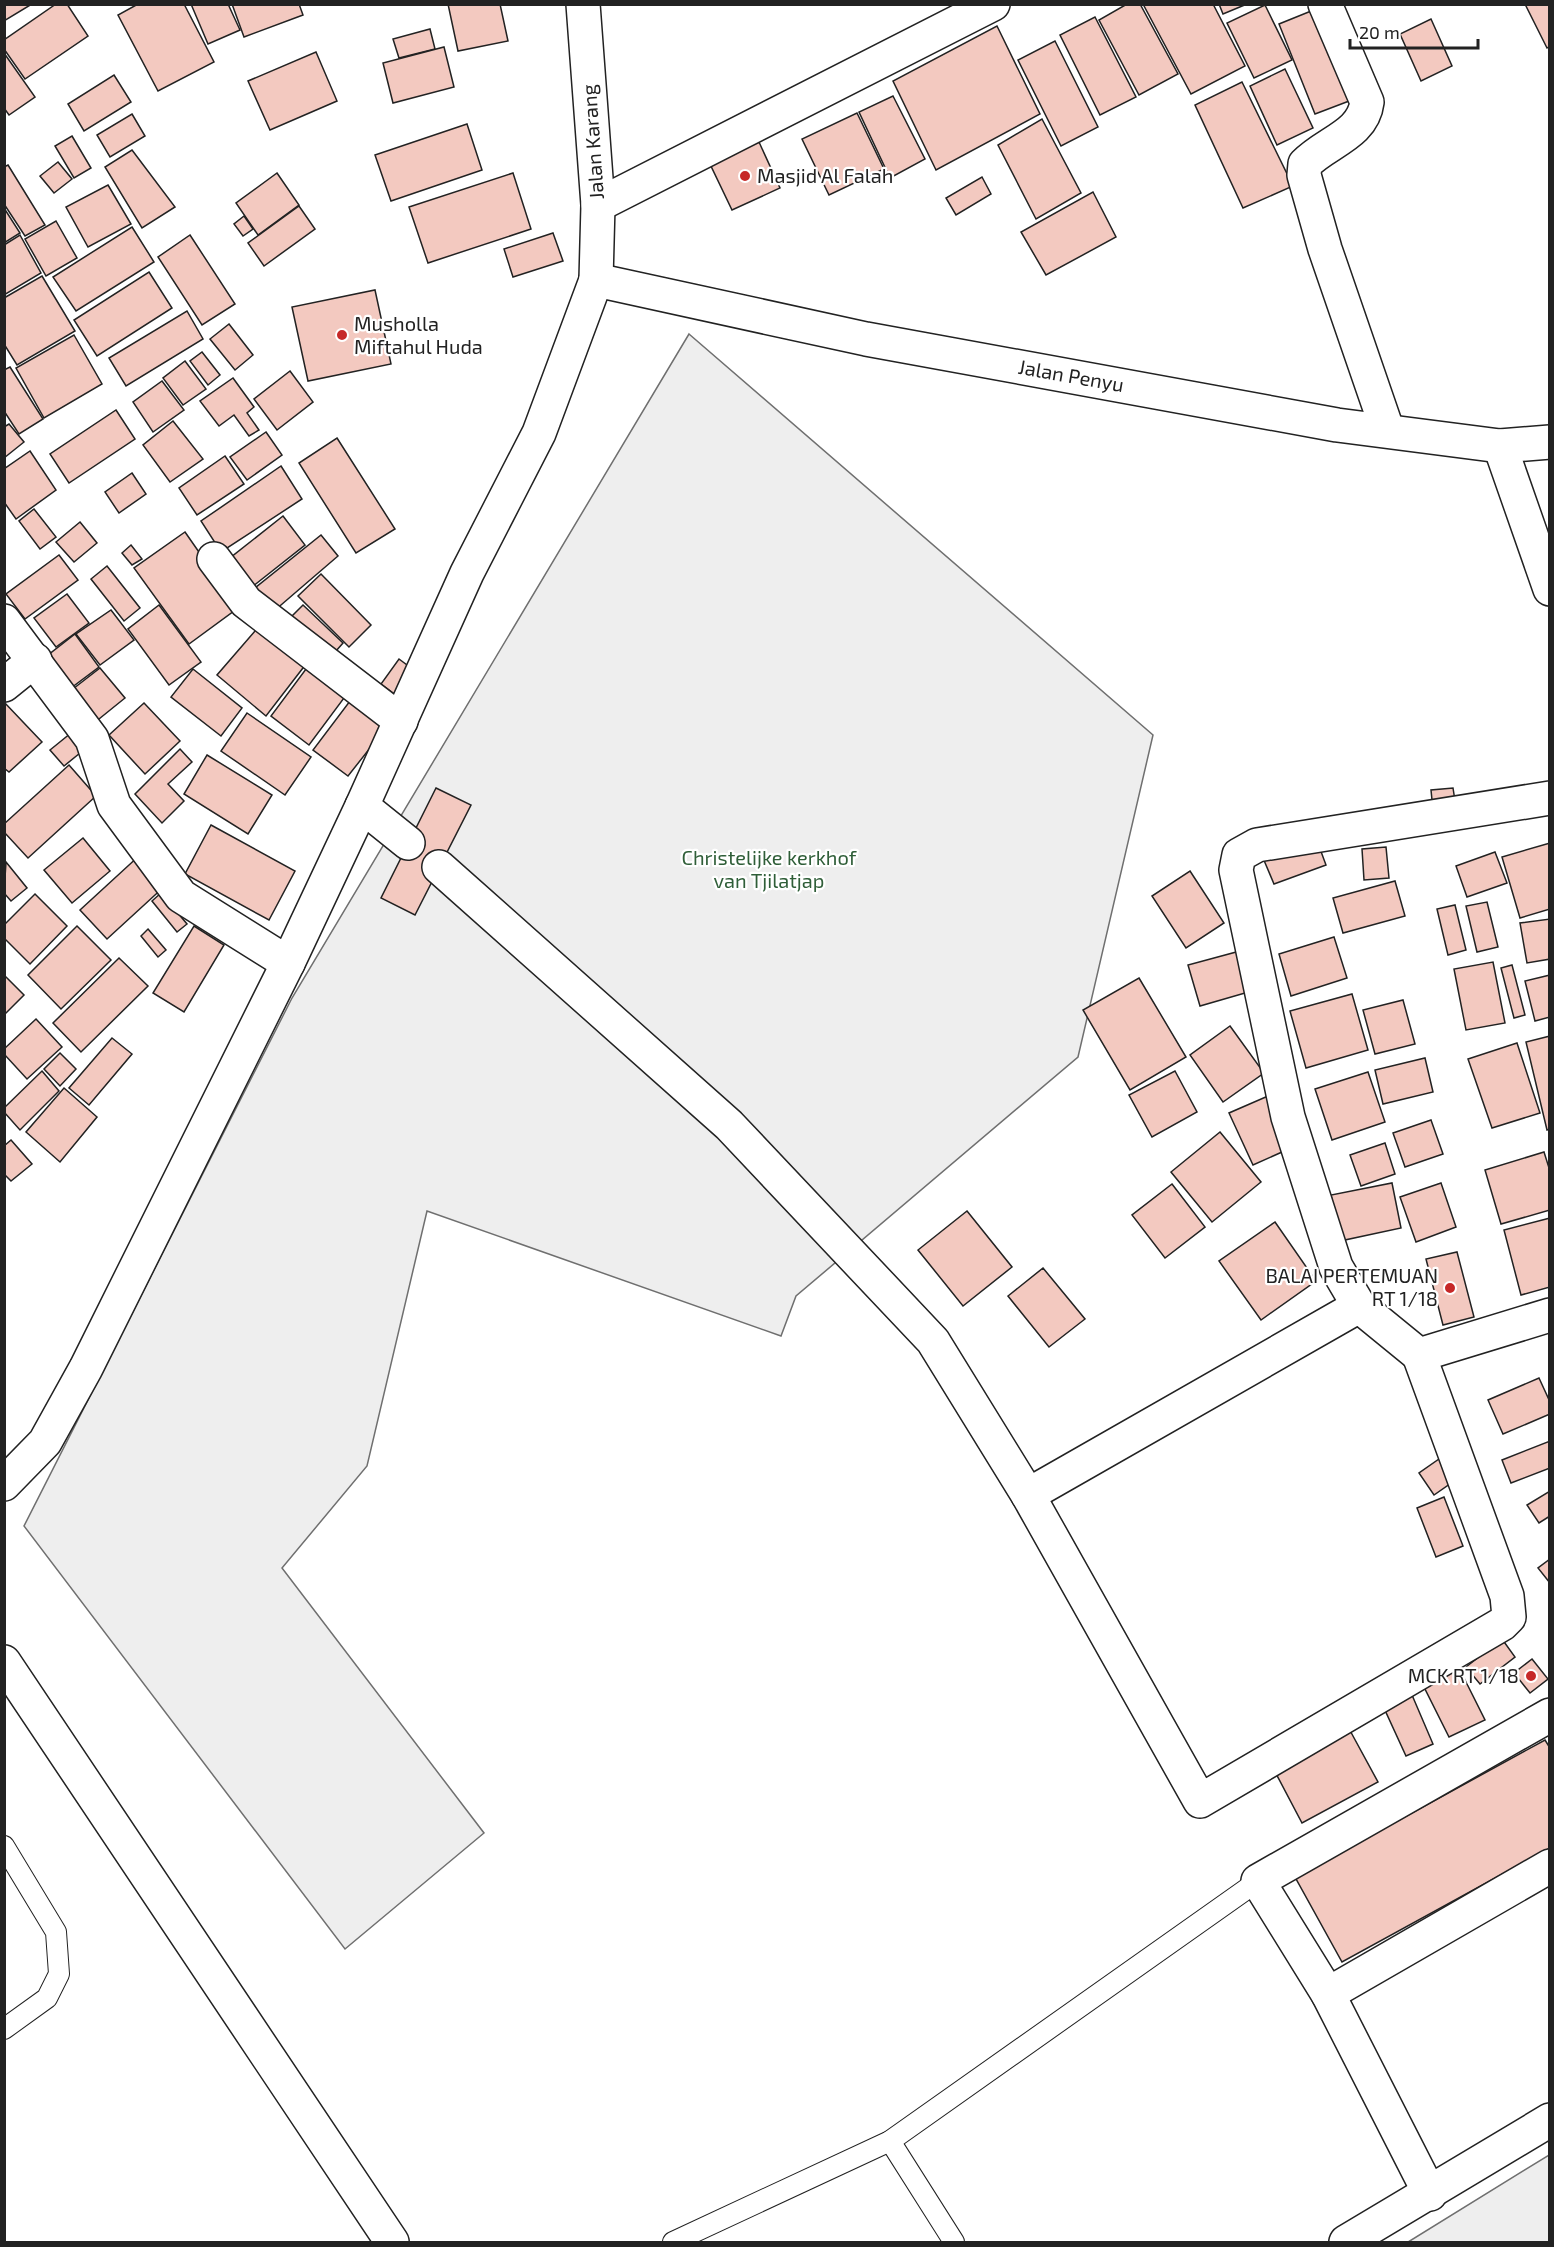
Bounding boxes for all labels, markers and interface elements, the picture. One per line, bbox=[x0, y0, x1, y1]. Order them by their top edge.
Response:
scale bar bbox=[1350, 12, 1478, 50]
text: 20 m bbox=[1359, 21, 1400, 43]
street label: Jalan Karang bbox=[576, 84, 608, 200]
place label: Masjid Al Falah bbox=[757, 163, 893, 187]
marker: Masjid Al Falah bbox=[738, 169, 752, 183]
place label: Musholla Miftahul Huda bbox=[354, 311, 483, 358]
marker: Musholla Miftahul Huda bbox=[335, 328, 349, 342]
street label: Jalan Penyu bbox=[1016, 354, 1126, 396]
park label: Christelijke kerkhof van Tjilatjap bbox=[682, 845, 857, 892]
place label: BALAI PERTEMUAN RT 1/18 bbox=[1265, 1263, 1438, 1310]
marker: BALAI PERTEMUAN RT 1/18 bbox=[1443, 1281, 1457, 1295]
place label: MCK RT 1/18 bbox=[1408, 1663, 1519, 1687]
marker: MCK RT 1/18 bbox=[1524, 1669, 1538, 1683]

